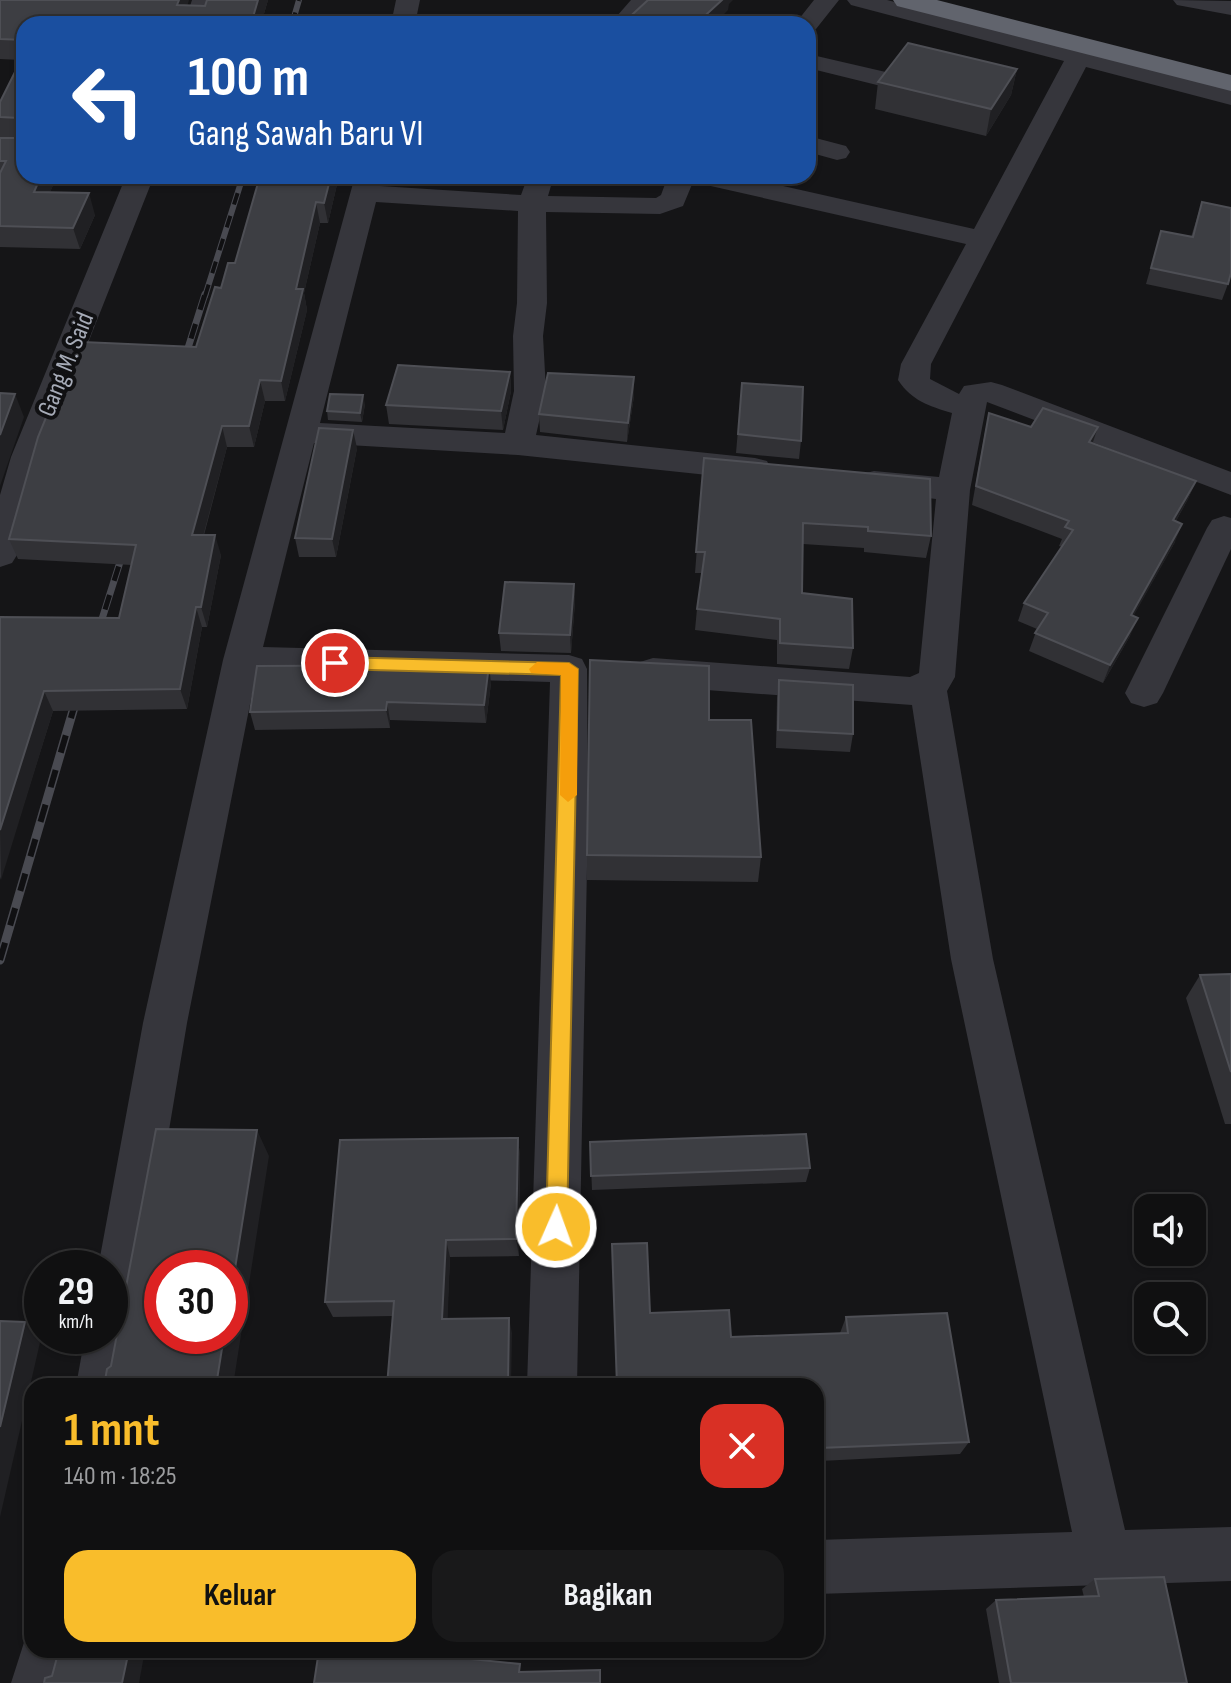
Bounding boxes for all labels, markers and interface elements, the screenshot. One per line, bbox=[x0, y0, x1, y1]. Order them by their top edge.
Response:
text: 100 m bbox=[188, 45, 309, 112]
icon: left bbox=[56, 48, 160, 152]
text: Gang Sawah Baru VI bbox=[188, 113, 424, 156]
street label: Gang M. Said bbox=[31, 308, 101, 421]
pin bbox=[301, 629, 369, 697]
icon: arrive bbox=[313, 641, 357, 685]
position arrow bbox=[514, 1185, 598, 1269]
map controls bbox=[1134, 1194, 1206, 1354]
button: sound bbox=[1134, 1194, 1206, 1266]
speed limit sign: 30 bbox=[144, 1250, 248, 1354]
text: 29 bbox=[58, 1268, 94, 1316]
button: search bbox=[1134, 1282, 1206, 1354]
text: km/h bbox=[59, 1310, 93, 1334]
text: 1 mnt bbox=[64, 1402, 160, 1459]
button: close bbox=[700, 1404, 784, 1488]
text: 140 m · 18:25 bbox=[64, 1461, 176, 1492]
button: Keluar bbox=[64, 1550, 416, 1642]
button: Bagikan bbox=[432, 1550, 784, 1642]

